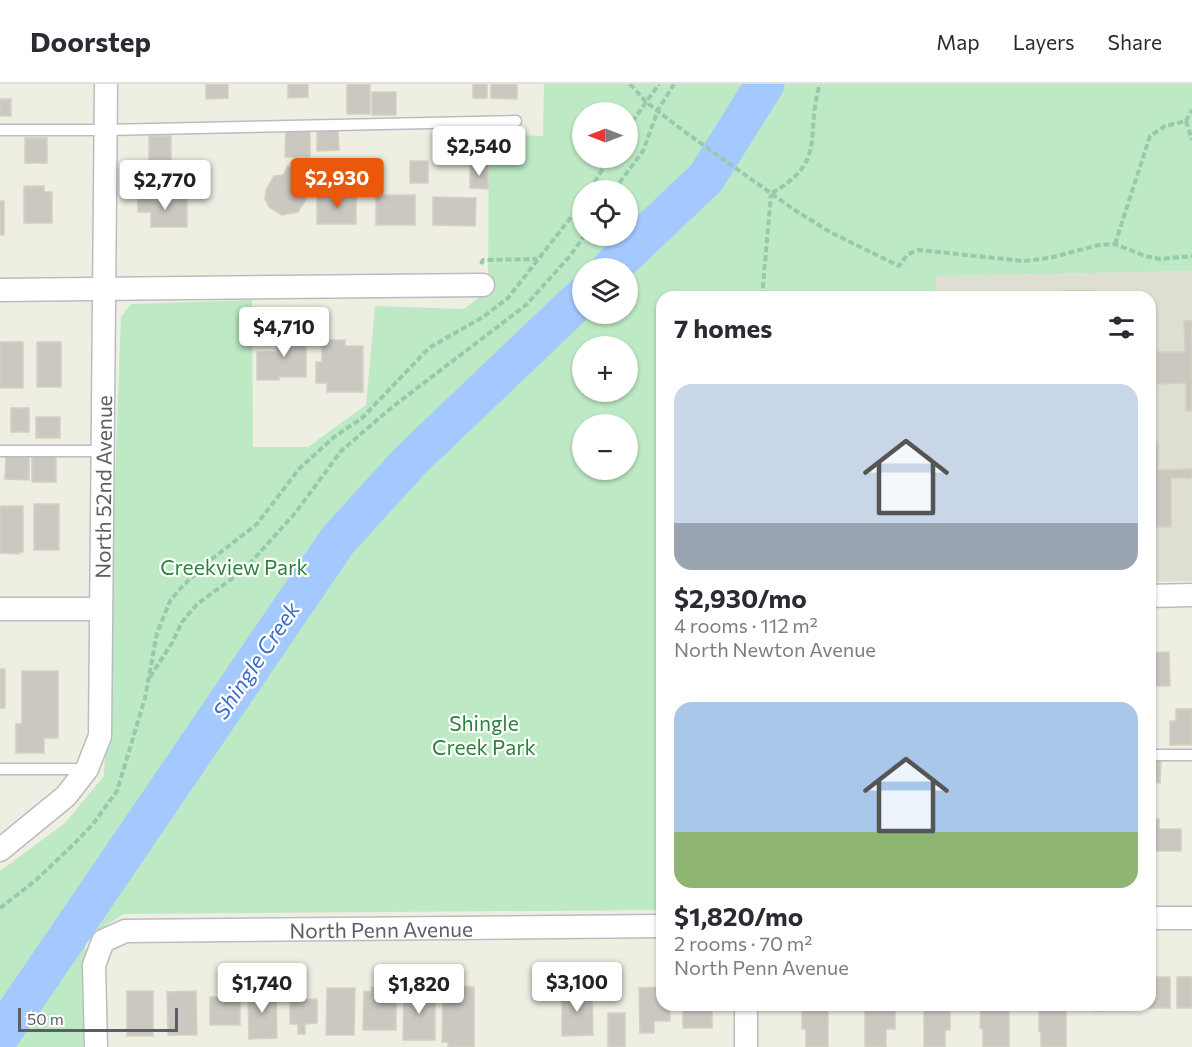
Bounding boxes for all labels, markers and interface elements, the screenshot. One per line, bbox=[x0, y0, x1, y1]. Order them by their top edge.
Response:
text: Doorstep bbox=[30, 24, 151, 58]
text: Map bbox=[936, 29, 980, 54]
text: Layers bbox=[1013, 29, 1075, 54]
text: Share bbox=[1108, 29, 1162, 54]
north arrow bbox=[572, 102, 638, 168]
map controls bbox=[572, 102, 638, 480]
pin: $2,540 bbox=[430, 126, 528, 177]
text: $2,540 bbox=[446, 133, 512, 157]
pin: $2,930 bbox=[288, 158, 386, 209]
pin: $2,770 bbox=[116, 160, 214, 211]
text: $2,930 bbox=[305, 165, 369, 189]
text: $2,770 bbox=[134, 167, 196, 191]
button: locate bbox=[572, 180, 638, 246]
button: layers bbox=[572, 258, 638, 324]
pin: $4,710 bbox=[235, 307, 333, 358]
icon: filters bbox=[1105, 311, 1138, 344]
text: 7 homes bbox=[674, 312, 772, 343]
text: $4,710 bbox=[253, 314, 315, 338]
button: + bbox=[572, 336, 638, 402]
street label: North 52nd Avenue bbox=[89, 395, 116, 579]
button: − bbox=[572, 414, 638, 480]
icon: home bbox=[852, 423, 960, 531]
park label: Creekview Park bbox=[160, 554, 308, 579]
text: $2,930/mo bbox=[674, 582, 807, 613]
water label: Shingle Creek bbox=[207, 595, 306, 724]
text: 4 rooms · 112 m² bbox=[674, 613, 818, 637]
text: North Newton Avenue bbox=[674, 637, 876, 661]
park label: Shingle Creek Park bbox=[432, 710, 536, 759]
icon: home bbox=[852, 741, 960, 849]
text: $1,820/mo bbox=[674, 900, 803, 931]
street label: North Penn Avenue bbox=[289, 915, 473, 942]
text: 2 rooms · 70 m² bbox=[674, 931, 812, 955]
text: North Penn Avenue bbox=[674, 955, 849, 979]
pin: $3,100 bbox=[528, 962, 626, 1013]
pin: $1,740 bbox=[213, 963, 311, 1014]
pin: $1,820 bbox=[370, 964, 468, 1015]
text: $3,100 bbox=[546, 969, 608, 993]
text: $1,740 bbox=[232, 970, 292, 994]
text: $1,820 bbox=[388, 971, 450, 995]
scale bar bbox=[18, 1005, 178, 1032]
text: 50 m bbox=[27, 1009, 64, 1028]

